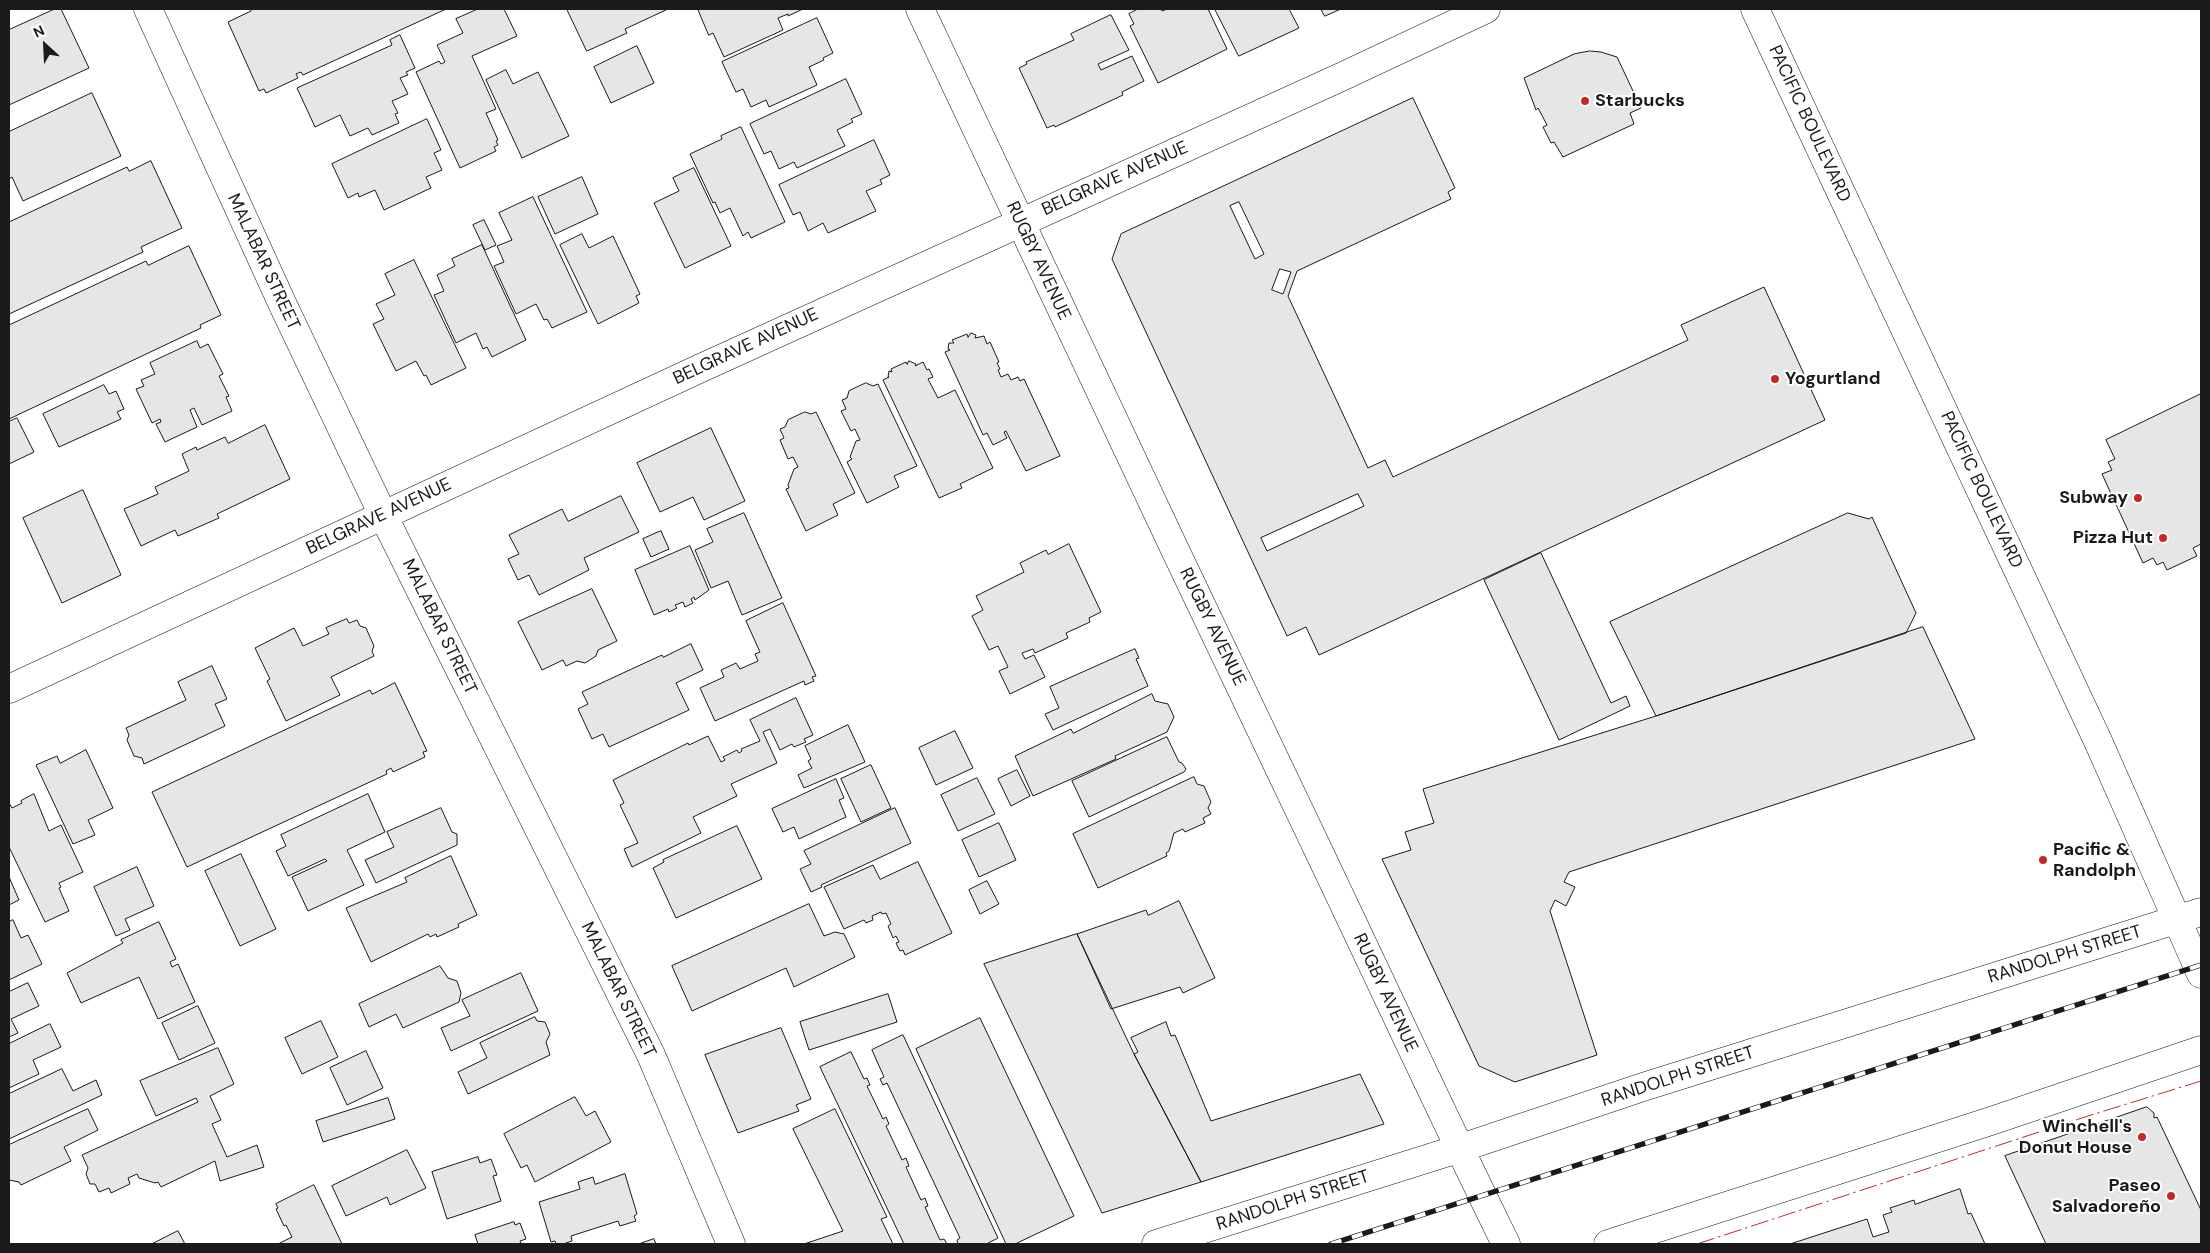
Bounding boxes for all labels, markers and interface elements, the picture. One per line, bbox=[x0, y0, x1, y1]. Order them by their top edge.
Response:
north arrow bbox=[20, 20, 70, 70]
text: N bbox=[30, 21, 47, 42]
street label: PACIFIC BOULEVARD bbox=[1763, 42, 1855, 206]
place label: Starbucks bbox=[1595, 90, 1685, 112]
marker: Starbucks bbox=[1579, 95, 1591, 107]
street label: BELGRAVE AVENUE bbox=[1039, 137, 1191, 221]
street label: MALABAR STREET bbox=[222, 190, 304, 334]
street label: RUGBY AVENUE bbox=[1001, 198, 1075, 324]
street label: BELGRAVE AVENUE bbox=[670, 304, 822, 390]
place label: Yogurtland bbox=[1785, 368, 1880, 390]
marker: Yogurtland bbox=[1769, 373, 1781, 385]
street label: PACIFIC BOULEVARD bbox=[1935, 408, 2027, 572]
street label: BELGRAVE AVENUE bbox=[303, 474, 455, 560]
place label: Subway bbox=[2059, 487, 2128, 509]
marker: Subway bbox=[2132, 492, 2144, 504]
place label: Pizza Hut bbox=[2073, 527, 2153, 549]
marker: Pizza Hut bbox=[2157, 532, 2169, 544]
street label: MALABAR STREET bbox=[397, 556, 481, 698]
street label: RUGBY AVENUE bbox=[1174, 565, 1250, 689]
place label: Pacific & Randolph bbox=[2053, 839, 2136, 882]
marker: Pacific & Randolph bbox=[2037, 854, 2049, 866]
street label: MALABAR STREET bbox=[576, 919, 660, 1061]
street label: RANDOLPH STREET bbox=[1985, 921, 2145, 989]
street label: RUGBY AVENUE bbox=[1348, 930, 1422, 1056]
street label: RANDOLPH STREET bbox=[1599, 1042, 1757, 1112]
place label: Winchell's Donut House bbox=[2019, 1116, 2132, 1158]
marker: Winchell's Donut House bbox=[2136, 1131, 2148, 1143]
street label: RANDOLPH STREET bbox=[1214, 1166, 1372, 1236]
place label: Paseo Salvadoreño bbox=[2052, 1175, 2161, 1218]
marker: Paseo Salvadoreño bbox=[2165, 1190, 2177, 1202]

